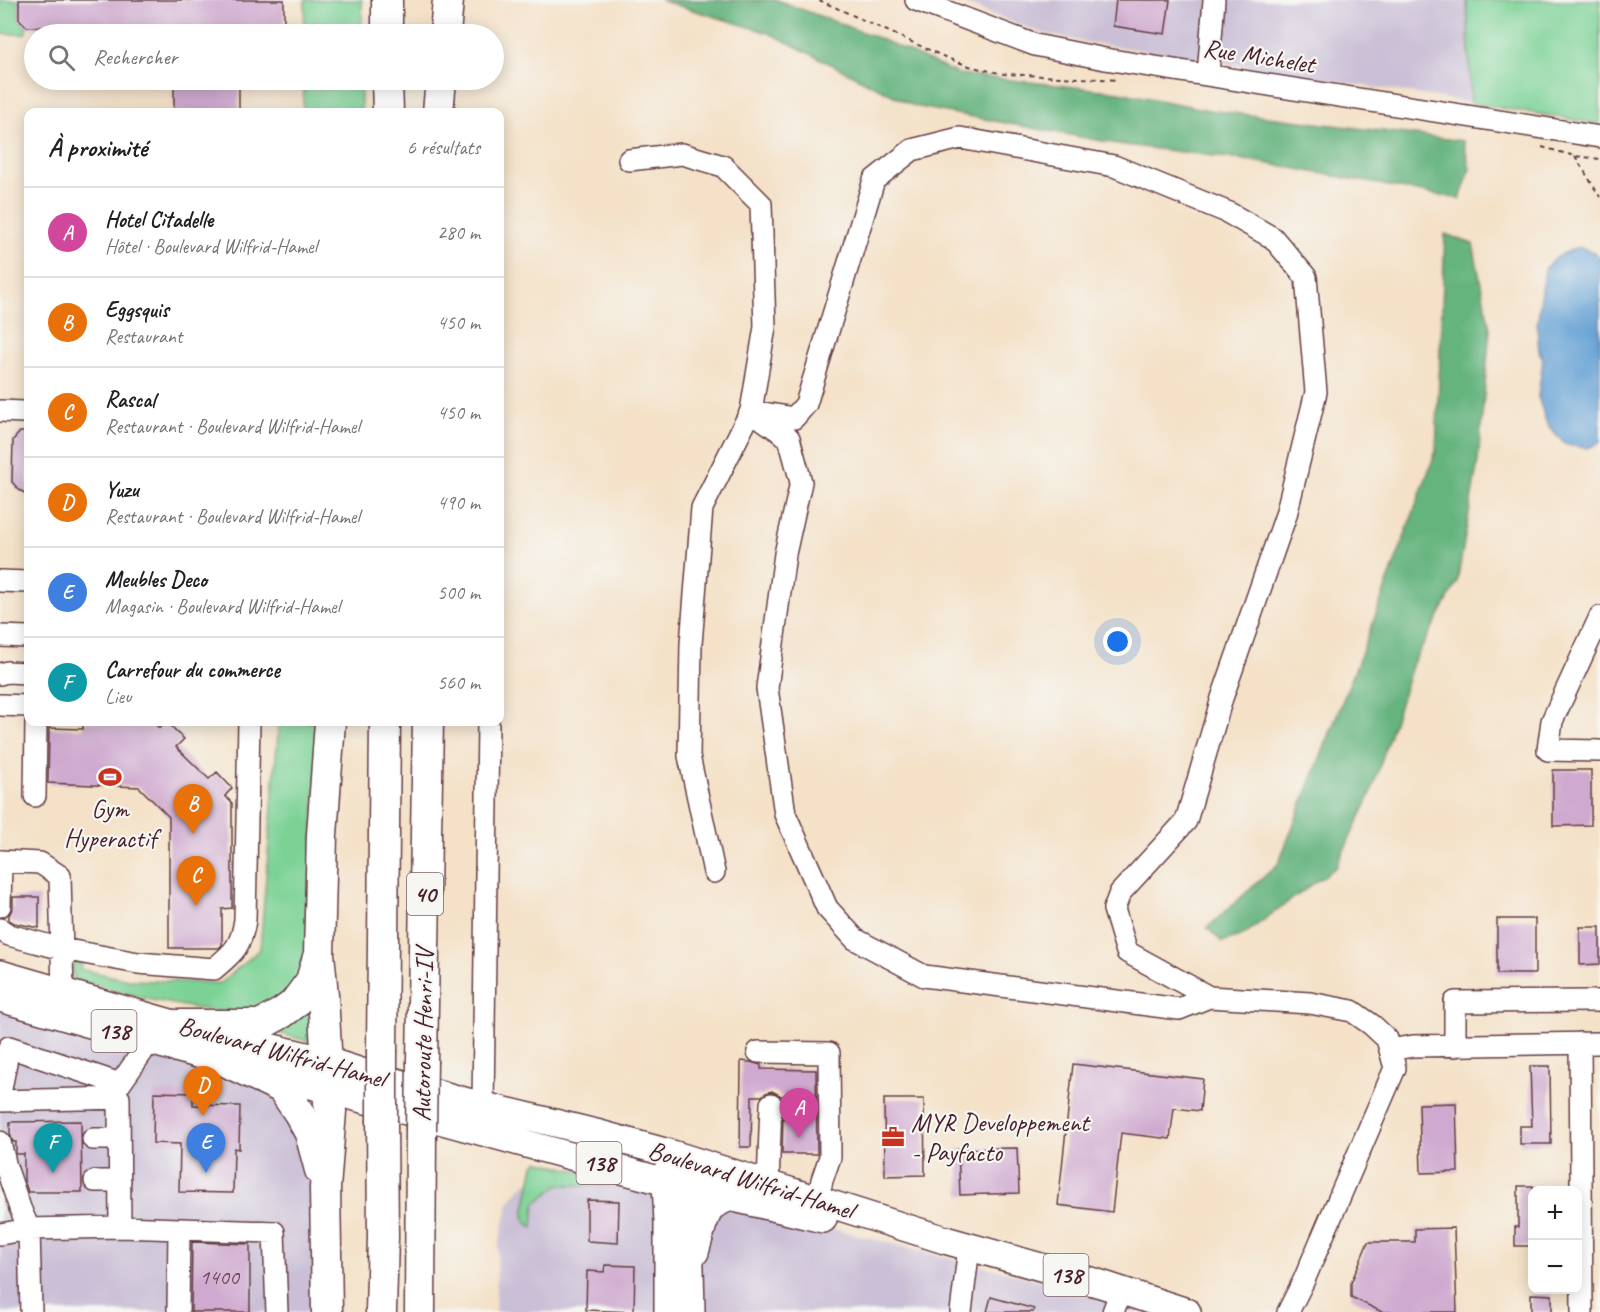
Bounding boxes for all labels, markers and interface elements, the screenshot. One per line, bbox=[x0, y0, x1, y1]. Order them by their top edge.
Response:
search box bbox=[24, 24, 504, 90]
street label: Rue Michelet bbox=[1201, 31, 1319, 81]
icon: search bbox=[45, 41, 78, 74]
text: Rechercher bbox=[93, 43, 177, 71]
text: À proximité bbox=[48, 131, 147, 164]
text: 6 résultats bbox=[407, 135, 480, 160]
text: Hotel Citadelle bbox=[105, 206, 213, 234]
text: A bbox=[62, 220, 73, 245]
text: 280 m bbox=[437, 220, 480, 245]
text: Hôtel · Boulevard Wilfrid-Hamel bbox=[105, 234, 317, 259]
text: Eggsquis bbox=[105, 296, 169, 324]
text: B bbox=[62, 310, 73, 335]
text: 450 m bbox=[437, 310, 480, 335]
text: Restaurant bbox=[105, 324, 182, 349]
text: Rascal bbox=[105, 386, 155, 414]
text: C bbox=[63, 400, 72, 425]
text: 450 m bbox=[437, 400, 480, 425]
text: Restaurant · Boulevard Wilfrid-Hamel bbox=[105, 414, 360, 439]
text: Yuzu bbox=[105, 476, 139, 504]
text: D bbox=[62, 490, 73, 515]
text: 490 m bbox=[437, 490, 480, 515]
text: Restaurant · Boulevard Wilfrid-Hamel bbox=[105, 504, 360, 529]
text: Meubles Deco bbox=[105, 566, 207, 594]
text: E bbox=[62, 580, 73, 605]
text: 500 m bbox=[437, 580, 480, 605]
text: Magasin · Boulevard Wilfrid-Hamel bbox=[105, 594, 340, 619]
your location bbox=[1103, 627, 1132, 656]
text: Carrefour du commerce bbox=[105, 656, 280, 684]
text: F bbox=[63, 670, 72, 695]
text: 560 m bbox=[437, 670, 480, 695]
text: Lieu bbox=[105, 684, 131, 709]
sports icon: Gym Hyperactif bbox=[97, 764, 123, 790]
pin: B bbox=[174, 784, 212, 834]
place label: Gym Hyperactif bbox=[64, 792, 162, 855]
pin: C bbox=[176, 856, 216, 906]
road number: 40 bbox=[407, 873, 443, 915]
street label: Autoroute Henri-IV bbox=[405, 943, 441, 1122]
street label: Boulevard Wilfrid-Hamel bbox=[175, 1009, 394, 1097]
road number: 138 bbox=[92, 1010, 136, 1052]
pin: D bbox=[184, 1066, 222, 1116]
pin: A bbox=[780, 1088, 818, 1138]
place label: MYR Developpement - Payfacto bbox=[911, 1106, 1091, 1169]
pin: F bbox=[34, 1124, 72, 1173]
pin: E bbox=[186, 1124, 226, 1173]
office icon: MYR Developpement - Payfacto bbox=[880, 1124, 906, 1150]
street label: Boulevard Wilfrid-Hamel bbox=[644, 1133, 862, 1228]
road number: 138 bbox=[576, 1142, 622, 1184]
map controls bbox=[1528, 1186, 1582, 1294]
button: + bbox=[1528, 1186, 1582, 1240]
button: − bbox=[1528, 1240, 1582, 1294]
road number: 138 bbox=[1044, 1254, 1088, 1296]
house number: 1400 bbox=[199, 1263, 241, 1291]

